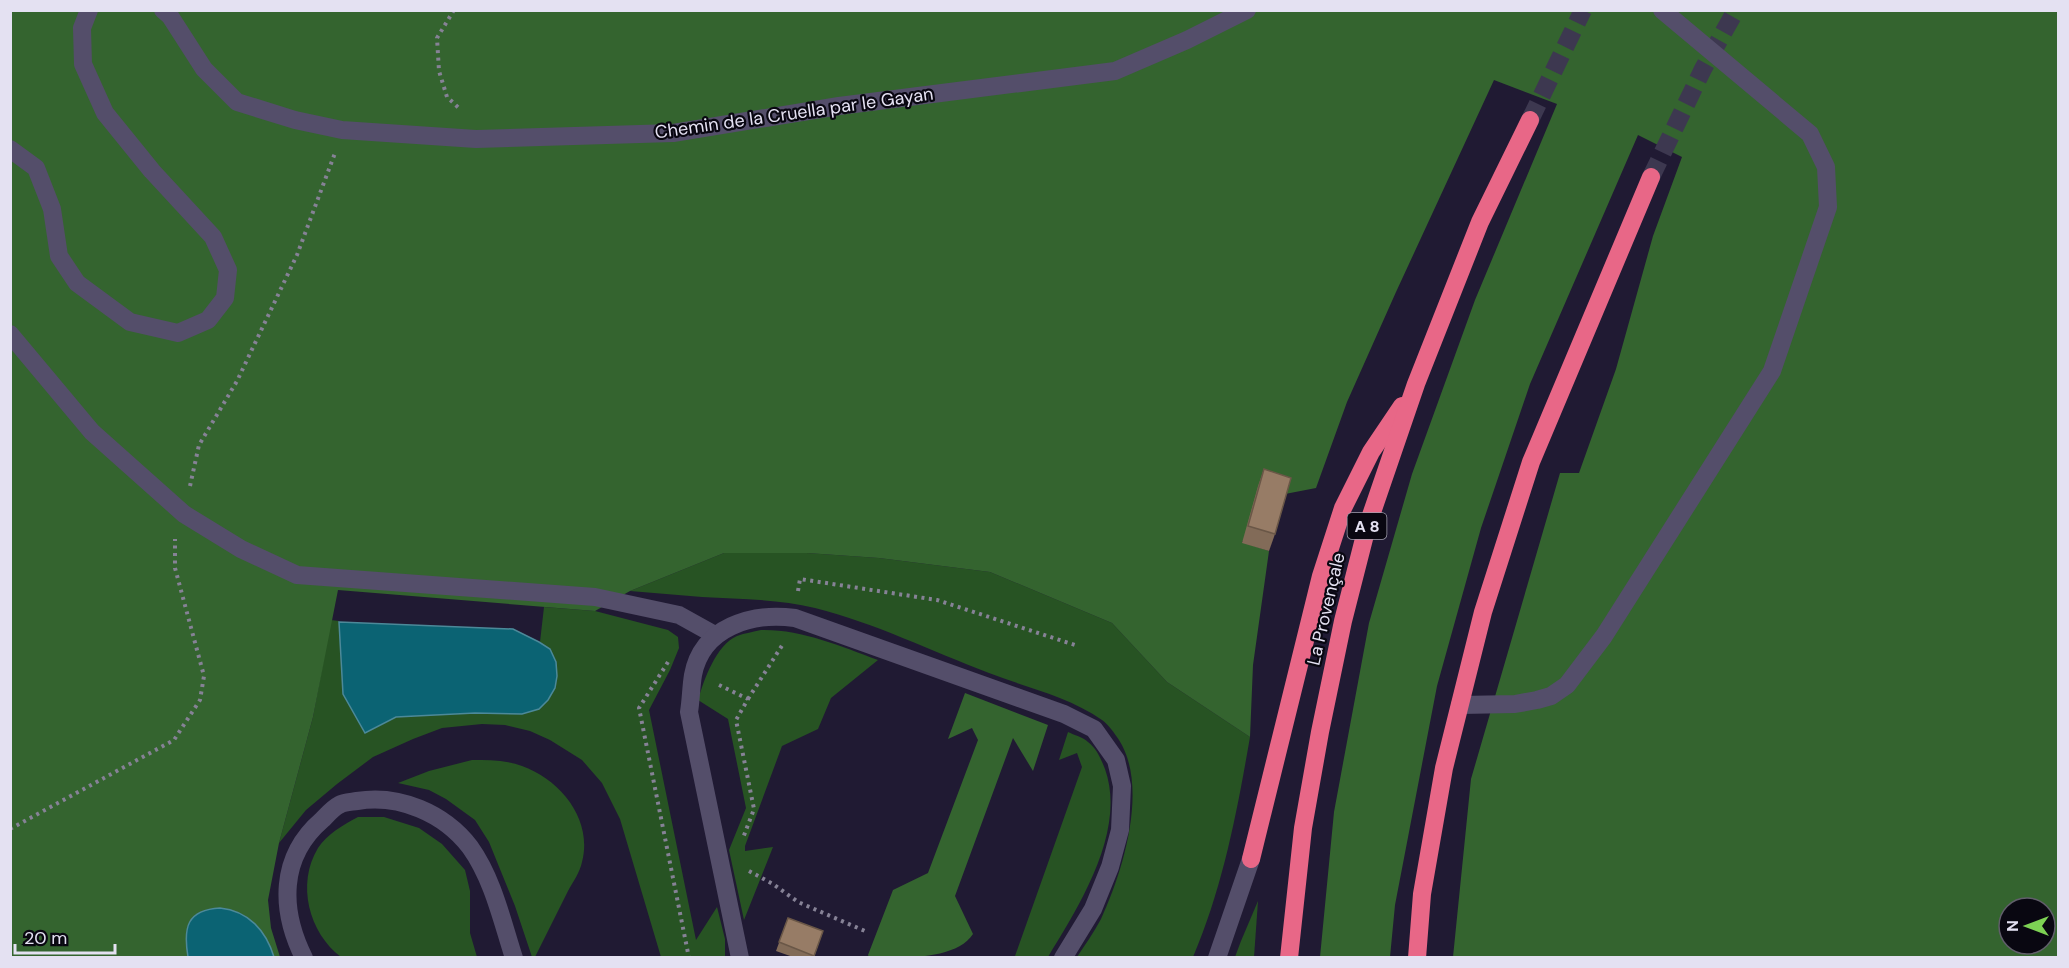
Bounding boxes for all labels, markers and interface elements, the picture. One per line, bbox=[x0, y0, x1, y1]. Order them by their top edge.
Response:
street label: Chemin de la Cruella par le Gayan bbox=[653, 82, 935, 144]
road number: A 8 bbox=[1348, 513, 1386, 539]
street label: La Provençale bbox=[1301, 550, 1351, 668]
north arrow bbox=[1997, 896, 2057, 956]
scale bar bbox=[15, 917, 116, 955]
text: N bbox=[2002, 920, 2023, 932]
text: 20 m bbox=[24, 926, 67, 950]

